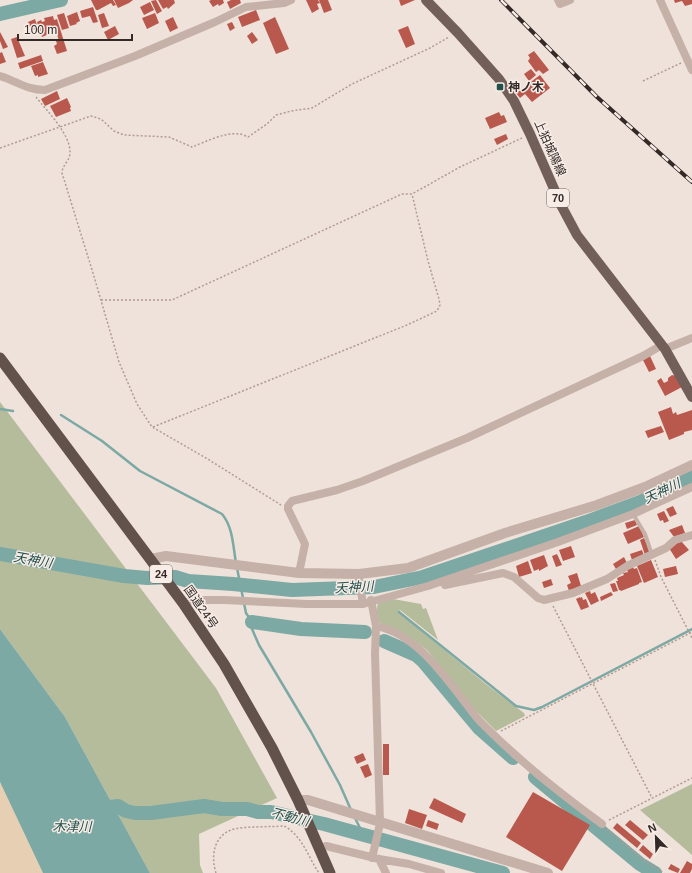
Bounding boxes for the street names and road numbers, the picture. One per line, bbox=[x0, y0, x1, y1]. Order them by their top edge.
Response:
street label: 上狛城陽線 bbox=[531, 118, 569, 178]
road number: 70 bbox=[547, 189, 569, 207]
road number: 24 bbox=[150, 565, 172, 583]
street label: 国道24号 bbox=[181, 583, 221, 631]

